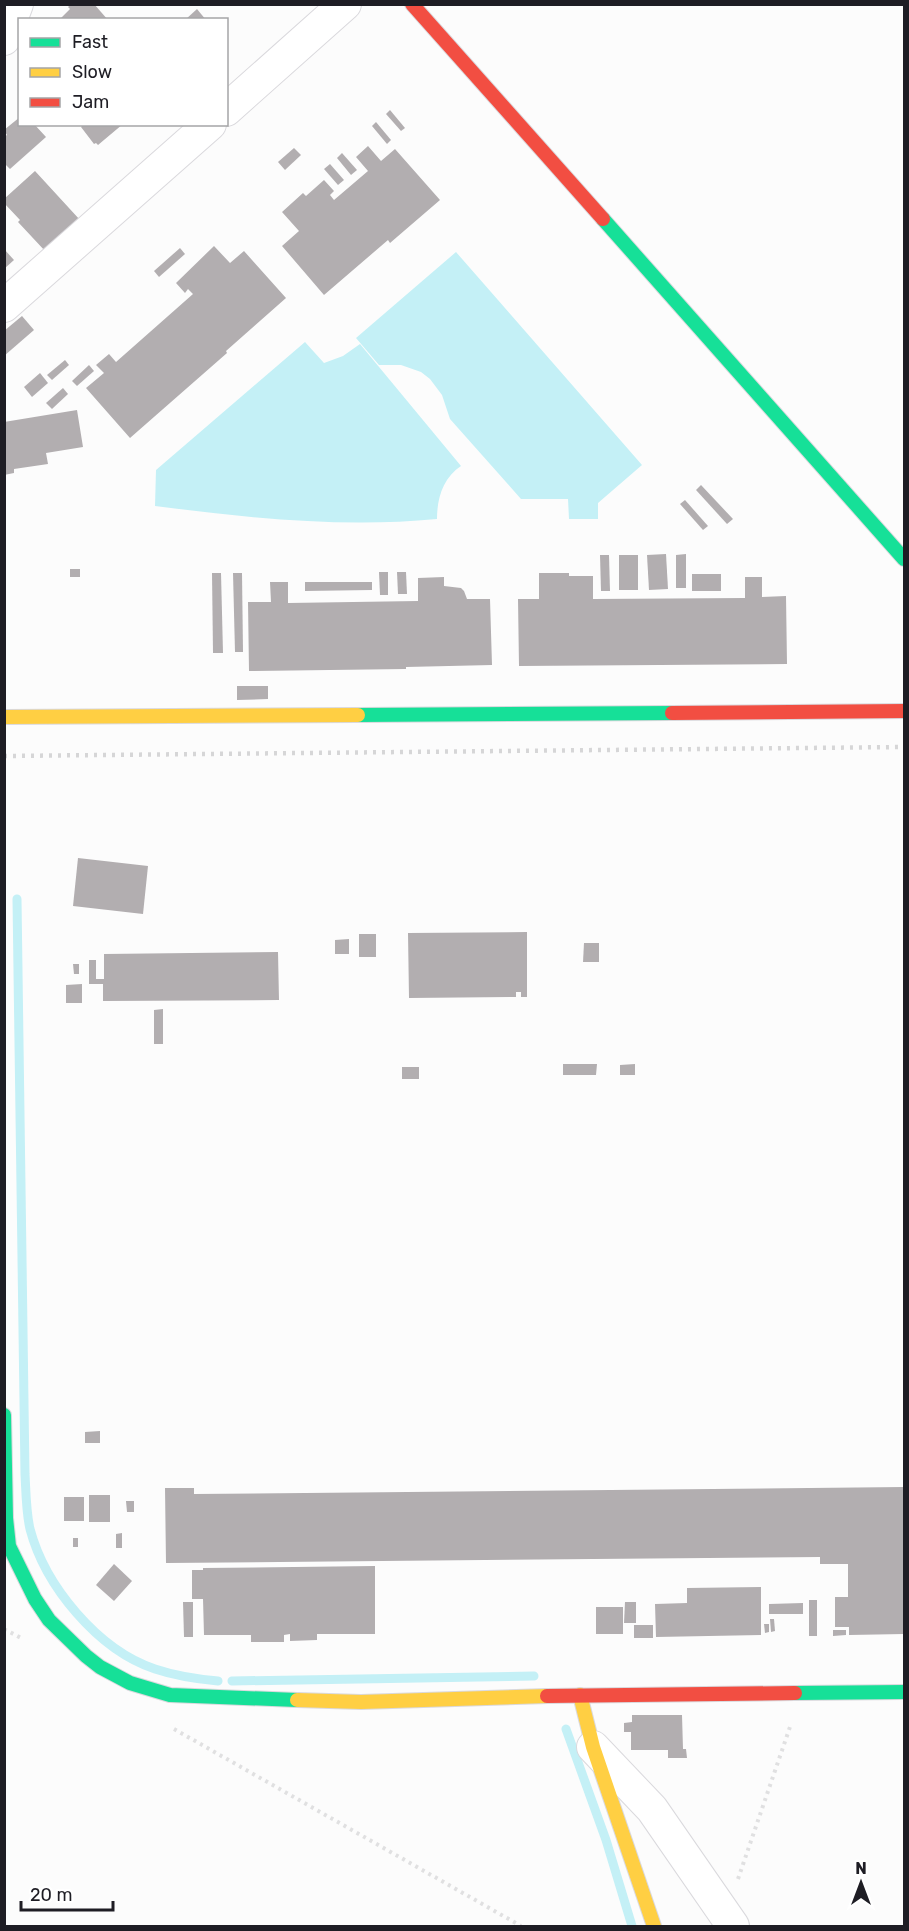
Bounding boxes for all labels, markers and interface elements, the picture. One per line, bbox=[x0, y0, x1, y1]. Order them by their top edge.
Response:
legend bbox=[18, 18, 228, 126]
text: Fast bbox=[72, 31, 108, 53]
text: Slow bbox=[72, 61, 112, 83]
text: Jam bbox=[72, 91, 109, 113]
north arrow bbox=[831, 1853, 891, 1913]
text: N bbox=[855, 1859, 867, 1878]
scale bar bbox=[21, 1874, 112, 1912]
text: 20 m bbox=[30, 1884, 72, 1906]

